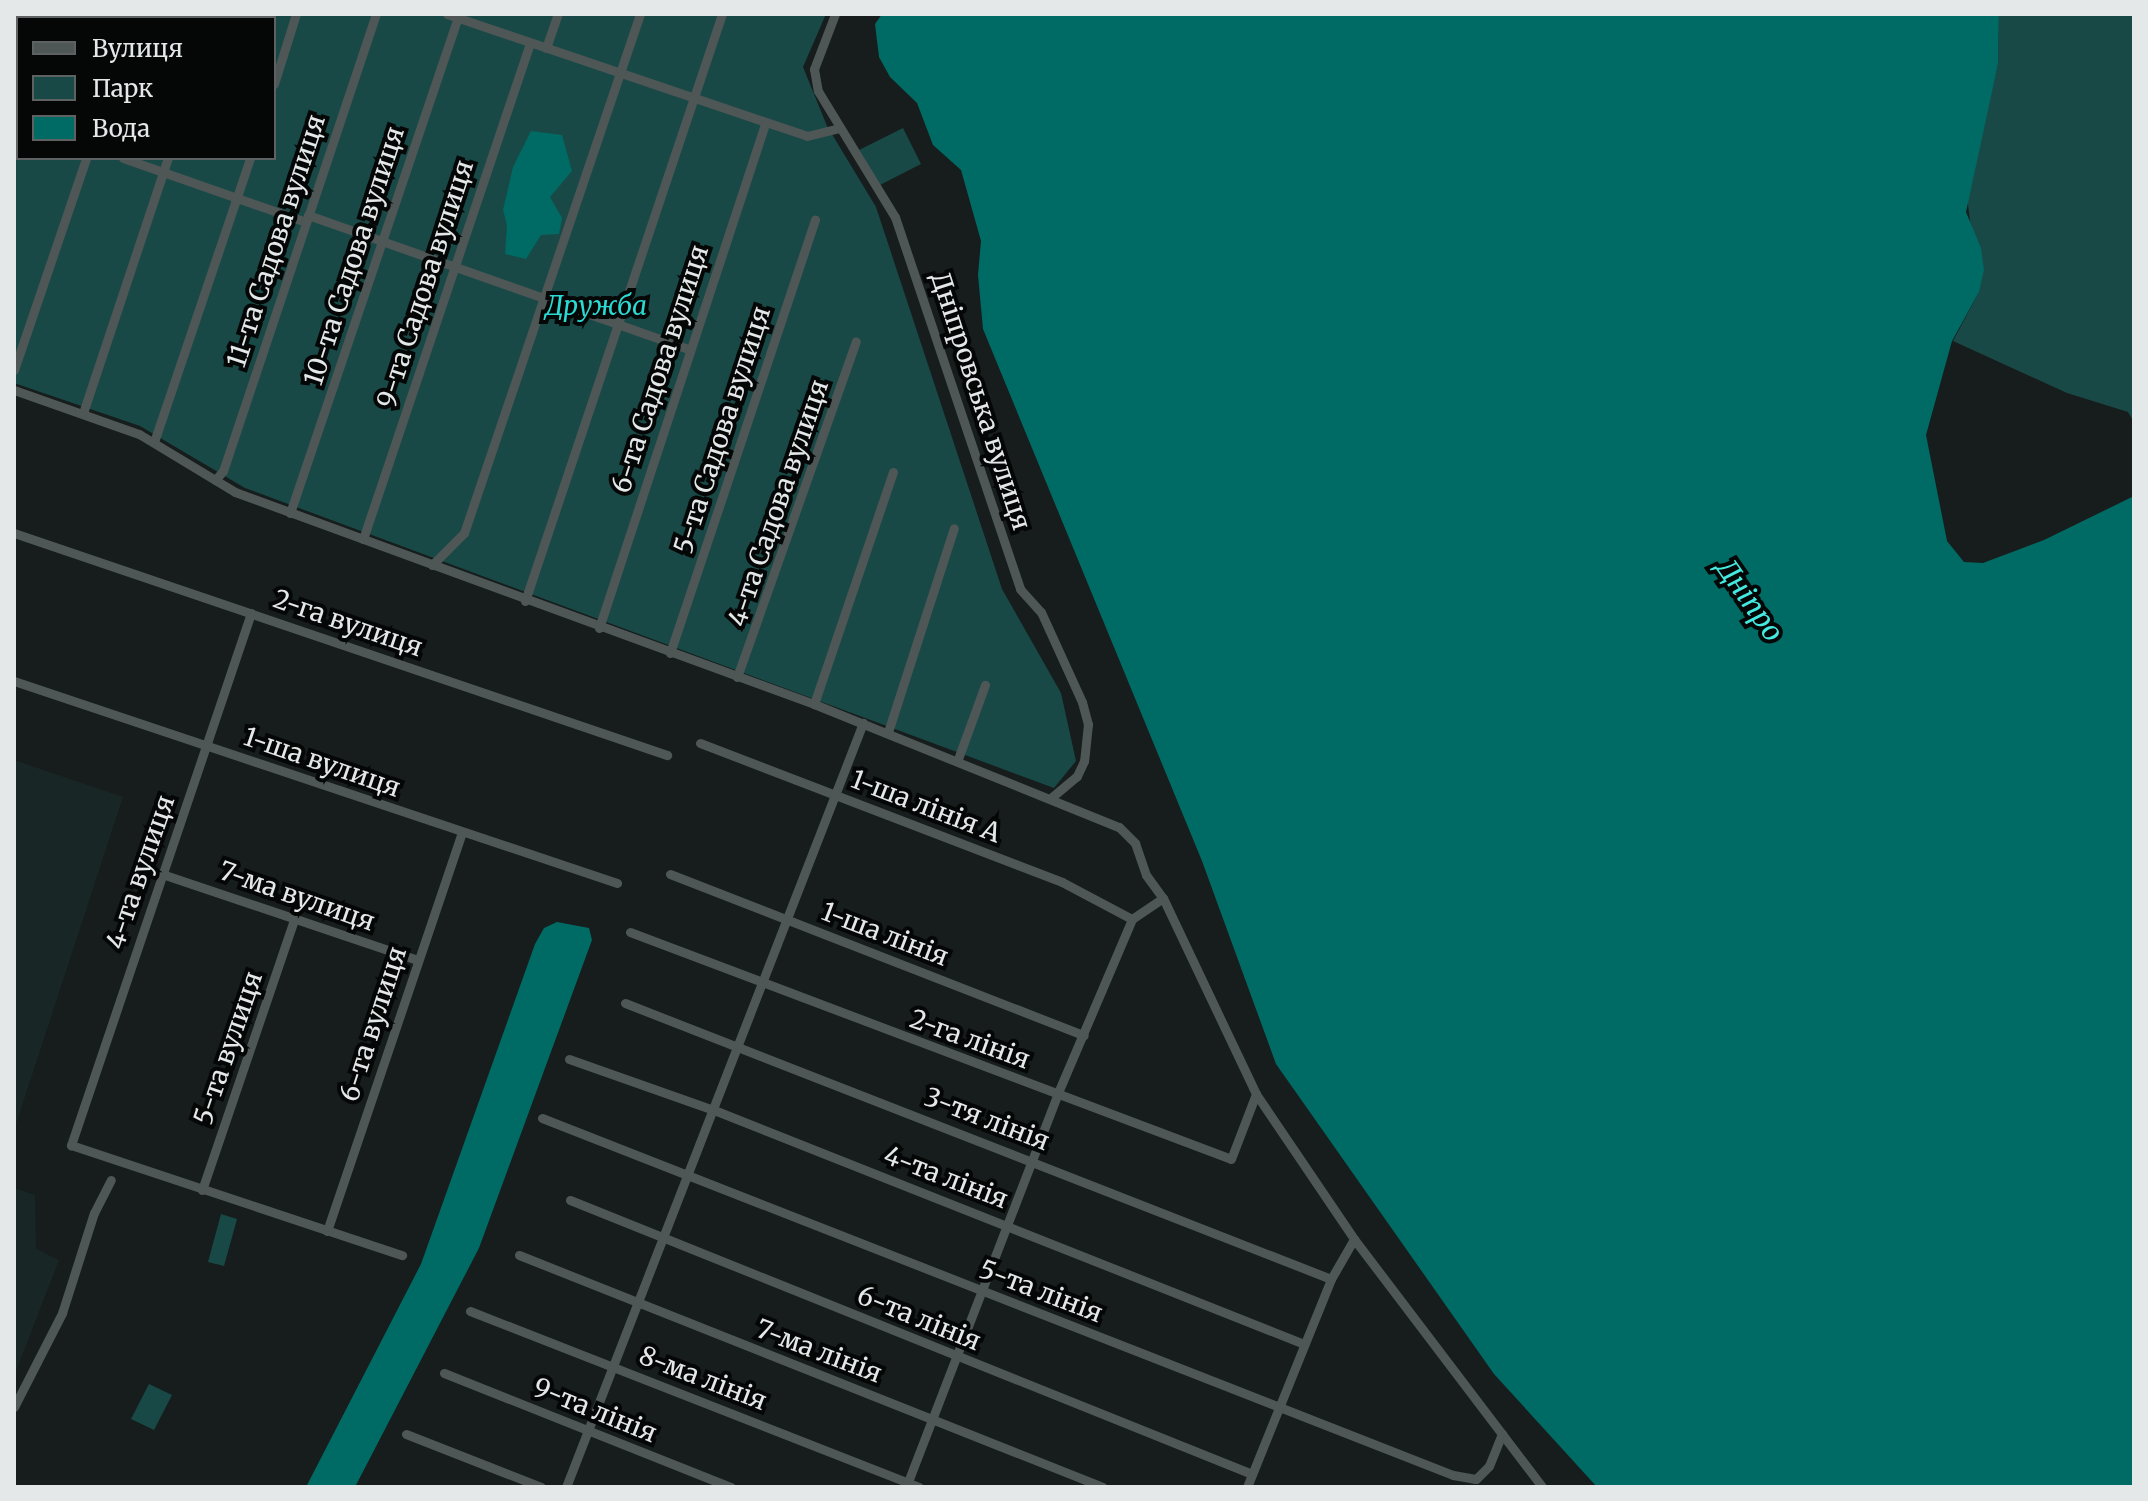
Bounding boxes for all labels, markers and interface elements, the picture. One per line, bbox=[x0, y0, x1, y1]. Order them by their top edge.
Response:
legend bbox=[16, 16, 276, 160]
text: Вулиця bbox=[92, 33, 183, 64]
text: Парк bbox=[92, 73, 153, 104]
street label: 11-та Садова вулиця bbox=[220, 111, 332, 371]
text: Вода bbox=[92, 113, 150, 144]
street label: 10-та Садова вулиця bbox=[297, 123, 411, 389]
street label: 9-та Садова вулиця bbox=[370, 156, 480, 412]
street label: 6-та Садова вулиця bbox=[605, 241, 715, 497]
street label: Дніпровська вулиця bbox=[925, 268, 1037, 534]
park label: Дружба bbox=[545, 290, 647, 322]
street label: 5-та Садова вулиця bbox=[667, 303, 777, 557]
street label: 4-та Садова вулиця bbox=[721, 376, 835, 630]
water label: Дніпро bbox=[1709, 552, 1791, 648]
street label: 2-га вулиця bbox=[269, 583, 427, 663]
street label: 1-ша вулиця bbox=[240, 721, 404, 803]
street label: 1-ша лінія А bbox=[847, 763, 1005, 849]
street label: 4-та вулиця bbox=[99, 791, 181, 953]
street label: 7-ма вулиця bbox=[215, 855, 379, 937]
street label: 1-ша лінія bbox=[817, 896, 953, 972]
street label: 6-та вулиця bbox=[333, 943, 413, 1105]
street label: 5-та вулиця bbox=[187, 967, 269, 1129]
street label: 2-га лінія bbox=[906, 1003, 1034, 1075]
street label: 3-тя лінія bbox=[920, 1081, 1054, 1157]
street label: 4-та лінія bbox=[880, 1139, 1012, 1215]
street label: 5-та лінія bbox=[975, 1253, 1107, 1329]
street label: 6-та лінія bbox=[853, 1279, 985, 1357]
street label: 7-ма лінія bbox=[752, 1313, 886, 1389]
street label: 8-ма лінія bbox=[635, 1339, 771, 1417]
street label: 9-та лінія bbox=[529, 1371, 661, 1449]

